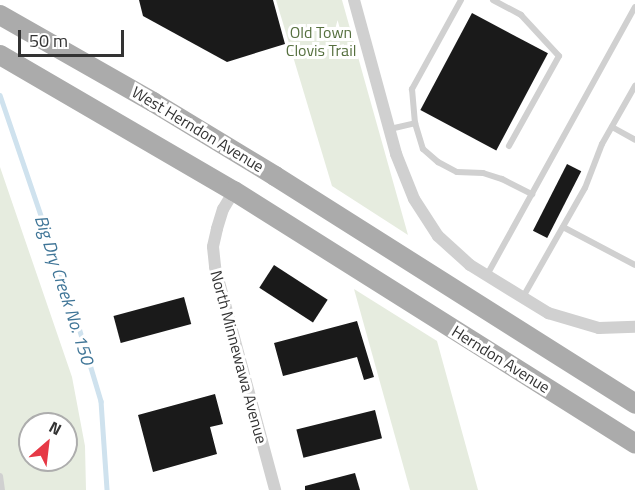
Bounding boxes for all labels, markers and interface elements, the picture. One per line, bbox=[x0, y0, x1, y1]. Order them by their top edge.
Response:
scale bar bbox=[21, 18, 128, 56]
park label: Old Town Clovis Trail bbox=[286, 22, 356, 60]
text: 50 m bbox=[29, 27, 68, 54]
street label: West Herndon Avenue bbox=[129, 82, 267, 176]
water label: Big Dry Creek No. 150 bbox=[30, 213, 98, 367]
street label: North Minnewawa Avenue bbox=[207, 268, 271, 446]
street label: Herndon Avenue bbox=[448, 321, 554, 397]
north arrow bbox=[18, 412, 78, 472]
text: N bbox=[45, 415, 66, 441]

